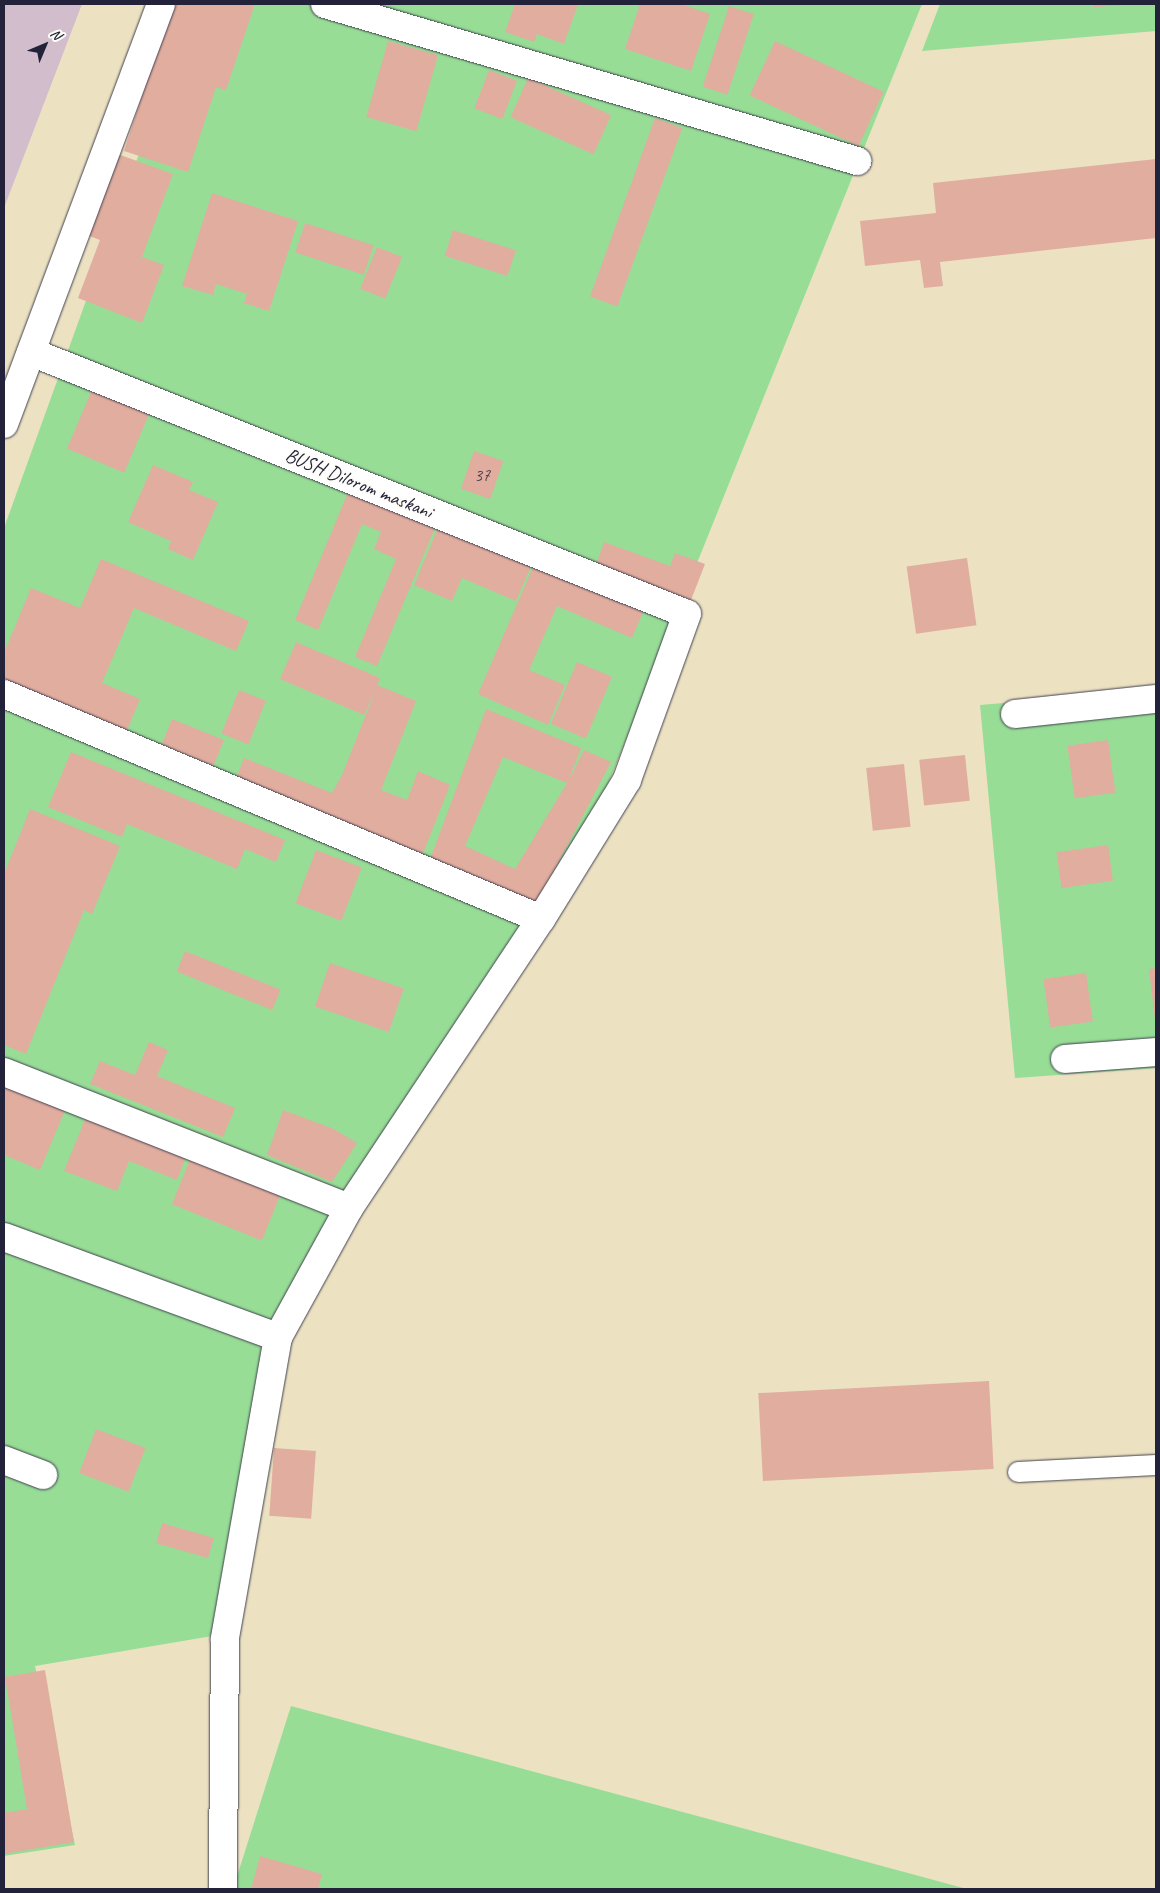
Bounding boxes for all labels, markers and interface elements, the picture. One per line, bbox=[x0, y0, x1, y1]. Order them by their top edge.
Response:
north arrow bbox=[20, 20, 70, 70]
text: N bbox=[47, 25, 65, 43]
street label: BUSH Dilorom maskani bbox=[282, 443, 436, 523]
house number: 37 bbox=[474, 464, 490, 486]

